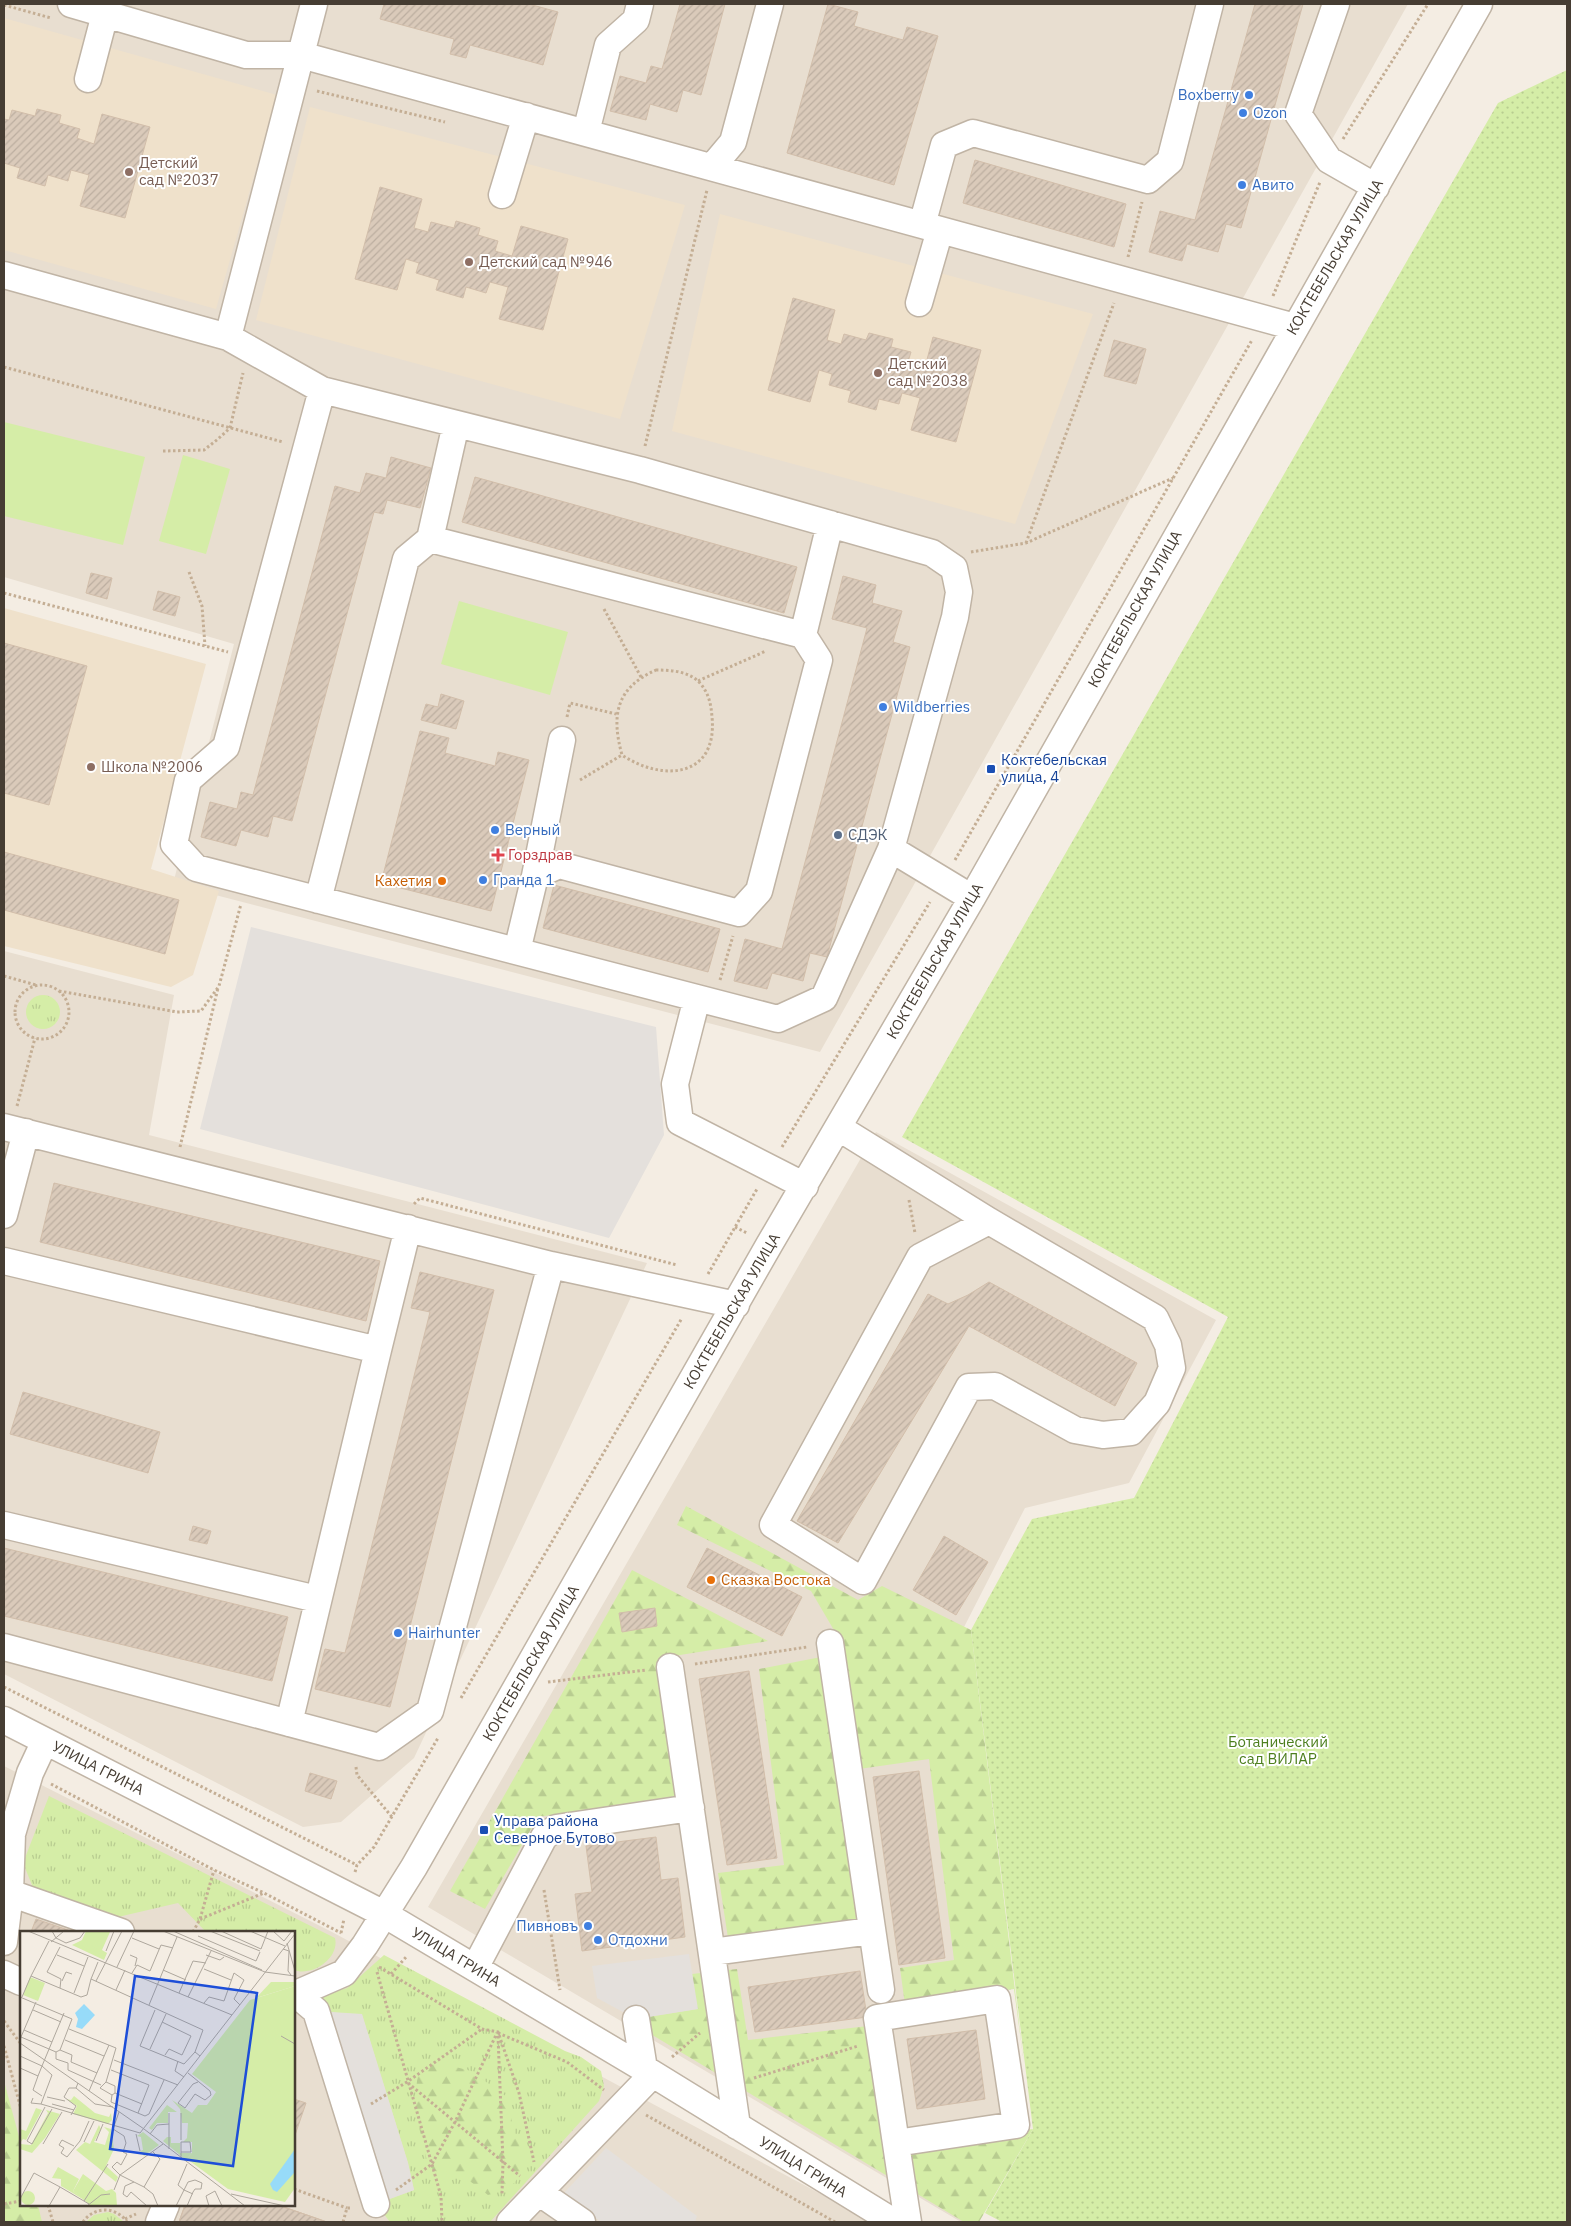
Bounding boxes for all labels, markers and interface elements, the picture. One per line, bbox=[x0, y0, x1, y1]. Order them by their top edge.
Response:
place label: Boxberry bbox=[1178, 85, 1240, 104]
marker: Boxberry bbox=[1243, 89, 1255, 101]
place label: Ozon bbox=[1253, 103, 1287, 122]
marker: Ozon bbox=[1237, 107, 1249, 119]
place label: Детский сад №2037 bbox=[139, 153, 219, 189]
marker: Детский сад №2037 bbox=[123, 166, 135, 178]
place label: Авито bbox=[1252, 175, 1294, 194]
street label: КОКТЕБЕЛЬСКАЯ УЛИЦА bbox=[1282, 175, 1387, 338]
marker: Авито bbox=[1236, 179, 1248, 191]
place label: Детский сад №946 bbox=[479, 252, 613, 271]
marker: Детский сад №946 bbox=[463, 256, 475, 268]
place label: Детский сад №2038 bbox=[888, 354, 968, 390]
marker: Детский сад №2038 bbox=[872, 367, 884, 379]
street label: КОКТЕБЕЛЬСКАЯ УЛИЦА bbox=[1083, 526, 1186, 691]
place label: Wildberries bbox=[893, 697, 970, 716]
marker: Wildberries bbox=[877, 701, 889, 713]
place label: Коктебельская улица, 4 bbox=[1001, 750, 1107, 786]
place label: Школа №2006 bbox=[101, 757, 203, 776]
marker: Школа №2006 bbox=[85, 761, 97, 773]
marker: Коктебельская улица, 4 bbox=[985, 763, 997, 775]
place label: Верный bbox=[505, 820, 560, 839]
marker: Верный bbox=[489, 824, 501, 836]
place label: СДЭК bbox=[848, 825, 888, 844]
marker: СДЭК bbox=[832, 829, 844, 841]
place label: Горздрав bbox=[508, 845, 573, 864]
marker: Горздрав bbox=[492, 849, 504, 861]
place label: Гранда 1 bbox=[493, 870, 555, 889]
place label: Кахетия bbox=[375, 871, 432, 890]
marker: Гранда 1 bbox=[477, 874, 489, 886]
marker: Кахетия bbox=[436, 875, 448, 887]
street label: КОКТЕБЕЛЬСКАЯ УЛИЦА bbox=[882, 879, 987, 1042]
street label: КОКТЕБЕЛЬСКАЯ УЛИЦА bbox=[679, 1229, 784, 1392]
place label: Сказка Востока bbox=[721, 1570, 831, 1589]
marker: Сказка Востока bbox=[705, 1574, 717, 1586]
street label: КОКТЕБЕЛЬСКАЯ УЛИЦА bbox=[478, 1581, 583, 1744]
place label: Hairhunter bbox=[408, 1623, 481, 1642]
marker: Hairhunter bbox=[392, 1627, 404, 1639]
park label: Ботанический сад ВИЛАР bbox=[1228, 1732, 1328, 1768]
street label: УЛИЦА ГРИНА bbox=[49, 1736, 148, 1799]
place label: Управа района Северное Бутово bbox=[494, 1811, 615, 1847]
marker: Управа района Северное Бутово bbox=[478, 1824, 490, 1836]
place label: Пивновъ bbox=[516, 1916, 578, 1935]
marker: Пивновъ bbox=[582, 1920, 594, 1932]
street label: УЛИЦА ГРИНА bbox=[408, 1923, 505, 1991]
place label: Отдохни bbox=[608, 1930, 668, 1949]
inset map bbox=[20, 1931, 295, 2206]
marker: Отдохни bbox=[592, 1934, 604, 1946]
street label: УЛИЦА ГРИНА bbox=[756, 2132, 851, 2201]

